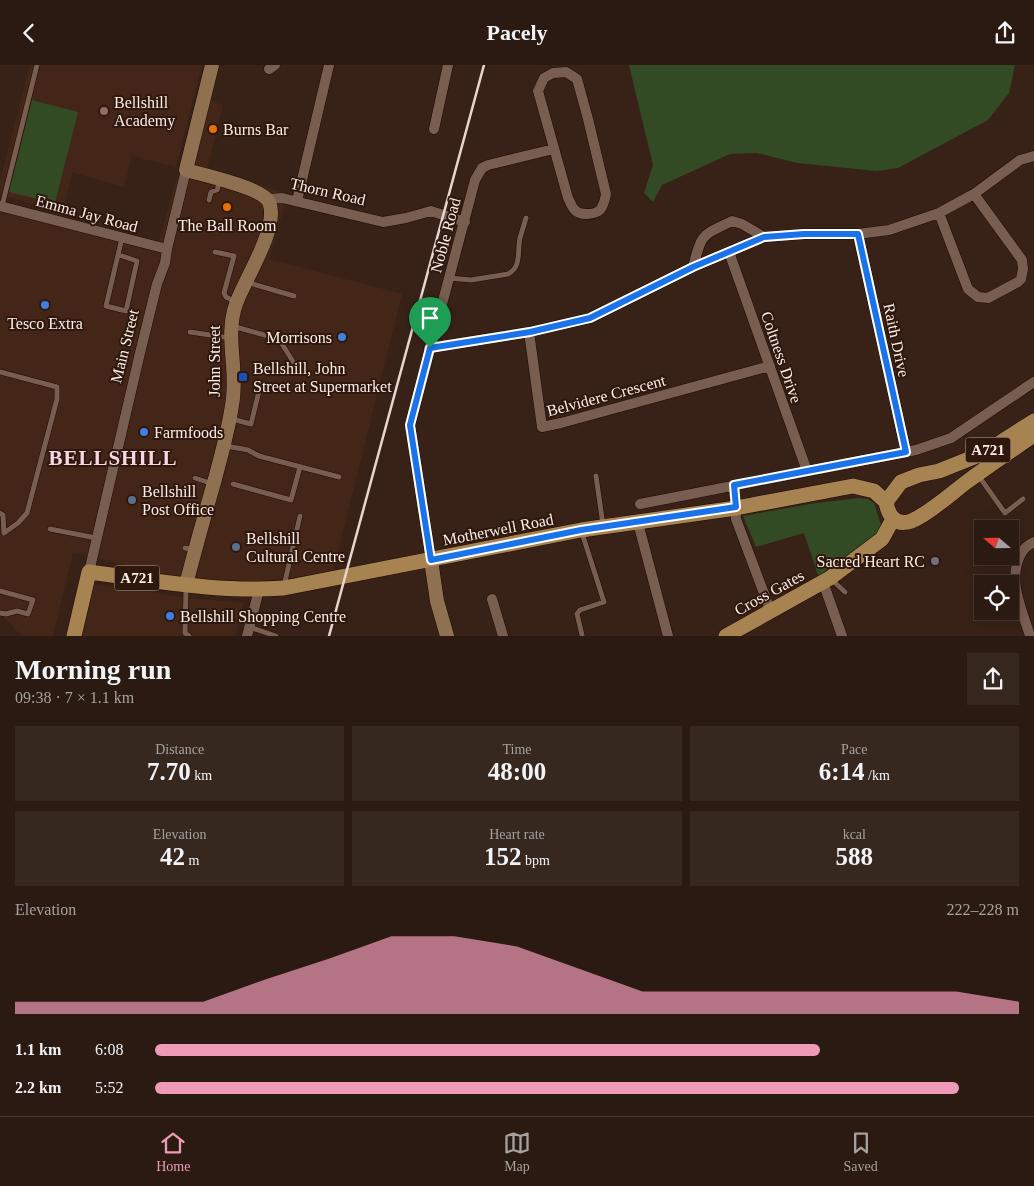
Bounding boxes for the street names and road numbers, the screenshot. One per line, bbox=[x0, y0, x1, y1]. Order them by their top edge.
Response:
street label: Thorn Road bbox=[289, 175, 367, 208]
street label: Emma Jay Road bbox=[34, 192, 140, 236]
street label: Noble Road bbox=[427, 196, 464, 274]
street label: Raith Drive bbox=[880, 302, 913, 379]
street label: Main Street bbox=[107, 307, 142, 385]
street label: Coltness Drive bbox=[758, 309, 805, 405]
street label: John Street bbox=[206, 325, 223, 397]
street label: Belvidere Crescent bbox=[545, 371, 668, 420]
road number: A721 bbox=[966, 437, 1010, 463]
street label: Motherwell Road bbox=[441, 510, 555, 549]
road number: A721 bbox=[114, 565, 160, 591]
street label: Cross Gates bbox=[731, 566, 807, 619]

